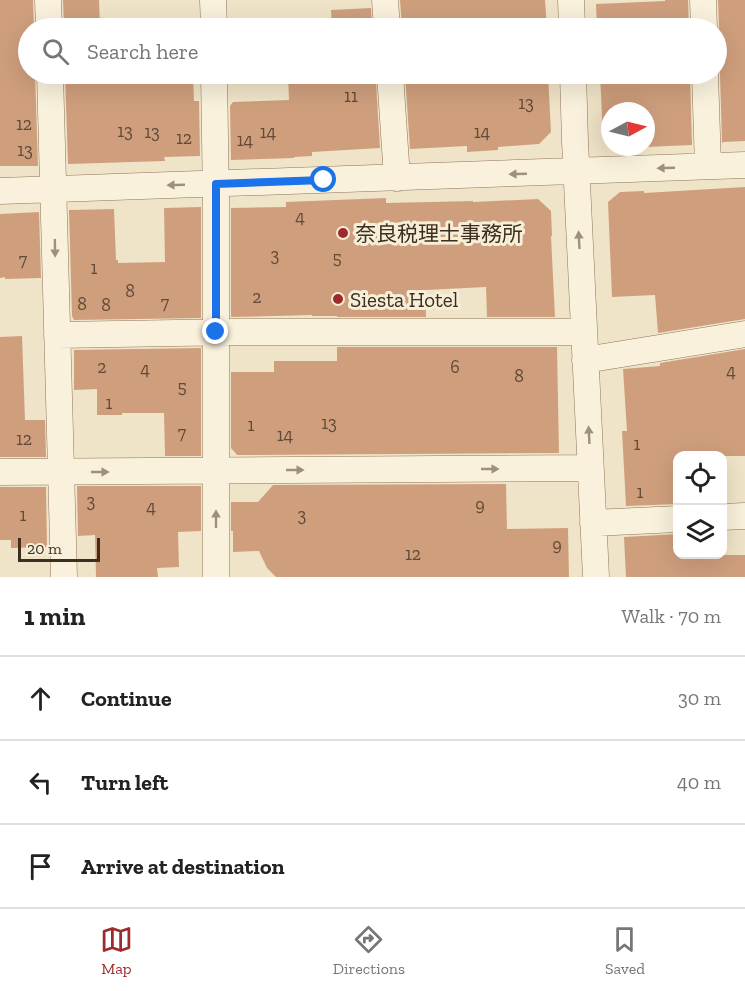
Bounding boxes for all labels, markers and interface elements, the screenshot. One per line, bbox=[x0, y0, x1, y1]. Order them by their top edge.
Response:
search box bbox=[18, 18, 727, 84]
icon: search bbox=[39, 35, 72, 68]
text: Search here bbox=[87, 38, 198, 65]
house number: 11 bbox=[344, 85, 358, 107]
house number: 13 bbox=[518, 92, 534, 114]
north arrow bbox=[601, 102, 655, 156]
house number: 12 bbox=[16, 113, 32, 135]
house number: 13 bbox=[117, 120, 133, 142]
house number: 13 bbox=[144, 121, 160, 143]
house number: 14 bbox=[260, 121, 277, 143]
house number: 14 bbox=[474, 121, 491, 143]
house number: 12 bbox=[176, 127, 192, 149]
house number: 14 bbox=[237, 129, 254, 151]
house number: 13 bbox=[17, 139, 33, 161]
one-way arrow bbox=[656, 163, 675, 173]
route start bbox=[310, 166, 336, 192]
one-way arrow bbox=[508, 169, 527, 178]
one-way arrow bbox=[166, 181, 185, 190]
house number: 4 bbox=[295, 206, 305, 228]
place label: 奈良税理士事務所 bbox=[355, 221, 523, 246]
marker: 奈良税理士事務所 bbox=[336, 226, 350, 240]
one-way arrow bbox=[575, 230, 584, 249]
one-way arrow bbox=[50, 238, 60, 257]
house number: 3 bbox=[271, 244, 280, 266]
house number: 5 bbox=[332, 247, 342, 269]
house number: 7 bbox=[19, 249, 28, 271]
house number: 1 bbox=[91, 257, 98, 279]
house number: 8 bbox=[125, 280, 135, 302]
house number: 2 bbox=[252, 286, 262, 308]
place label: Siesta Hotel bbox=[350, 287, 459, 312]
house number: 7 bbox=[161, 292, 170, 314]
marker: Siesta Hotel bbox=[331, 292, 345, 306]
house number: 8 bbox=[77, 293, 87, 315]
house number: 8 bbox=[101, 294, 111, 316]
route end bbox=[202, 318, 228, 344]
house number: 2 bbox=[97, 356, 107, 378]
house number: 6 bbox=[450, 356, 460, 378]
house number: 4 bbox=[140, 358, 150, 380]
house number: 4 bbox=[726, 360, 736, 382]
house number: 8 bbox=[514, 365, 524, 387]
house number: 5 bbox=[177, 376, 187, 398]
house number: 1 bbox=[106, 392, 113, 414]
house number: 13 bbox=[321, 412, 337, 434]
house number: 1 bbox=[248, 414, 255, 436]
house number: 7 bbox=[178, 422, 187, 444]
house number: 14 bbox=[277, 424, 294, 446]
one-way arrow bbox=[584, 425, 593, 444]
house number: 12 bbox=[16, 428, 32, 450]
house number: 1 bbox=[634, 433, 641, 455]
map controls bbox=[673, 451, 727, 559]
button: locate bbox=[673, 451, 727, 505]
one-way arrow bbox=[481, 464, 500, 474]
one-way arrow bbox=[286, 465, 305, 475]
one-way arrow bbox=[91, 467, 110, 477]
house number: 1 bbox=[637, 481, 644, 503]
house number: 3 bbox=[87, 490, 96, 512]
house number: 9 bbox=[475, 494, 485, 516]
house number: 4 bbox=[146, 496, 156, 518]
house number: 1 bbox=[20, 504, 27, 526]
house number: 3 bbox=[298, 504, 307, 526]
button: layers bbox=[673, 505, 727, 559]
one-way arrow bbox=[211, 509, 221, 528]
house number: 9 bbox=[552, 534, 562, 556]
scale bar bbox=[18, 535, 100, 562]
text: 20 m bbox=[27, 539, 62, 558]
house number: 12 bbox=[405, 543, 421, 565]
text: 1 min bbox=[24, 600, 85, 632]
text: Walk · 70 m bbox=[622, 604, 721, 628]
icon: ahead bbox=[24, 682, 57, 715]
text: Continue bbox=[81, 685, 172, 712]
text: 30 m bbox=[678, 686, 721, 710]
icon: left bbox=[24, 766, 57, 799]
text: Turn left bbox=[81, 769, 168, 796]
text: 40 m bbox=[677, 770, 721, 794]
icon: arrive bbox=[24, 850, 57, 883]
text: Arrive at destination bbox=[81, 853, 284, 880]
tab: Map bbox=[100, 923, 133, 978]
tab: Directions bbox=[333, 923, 405, 978]
tab: Saved bbox=[605, 923, 645, 978]

